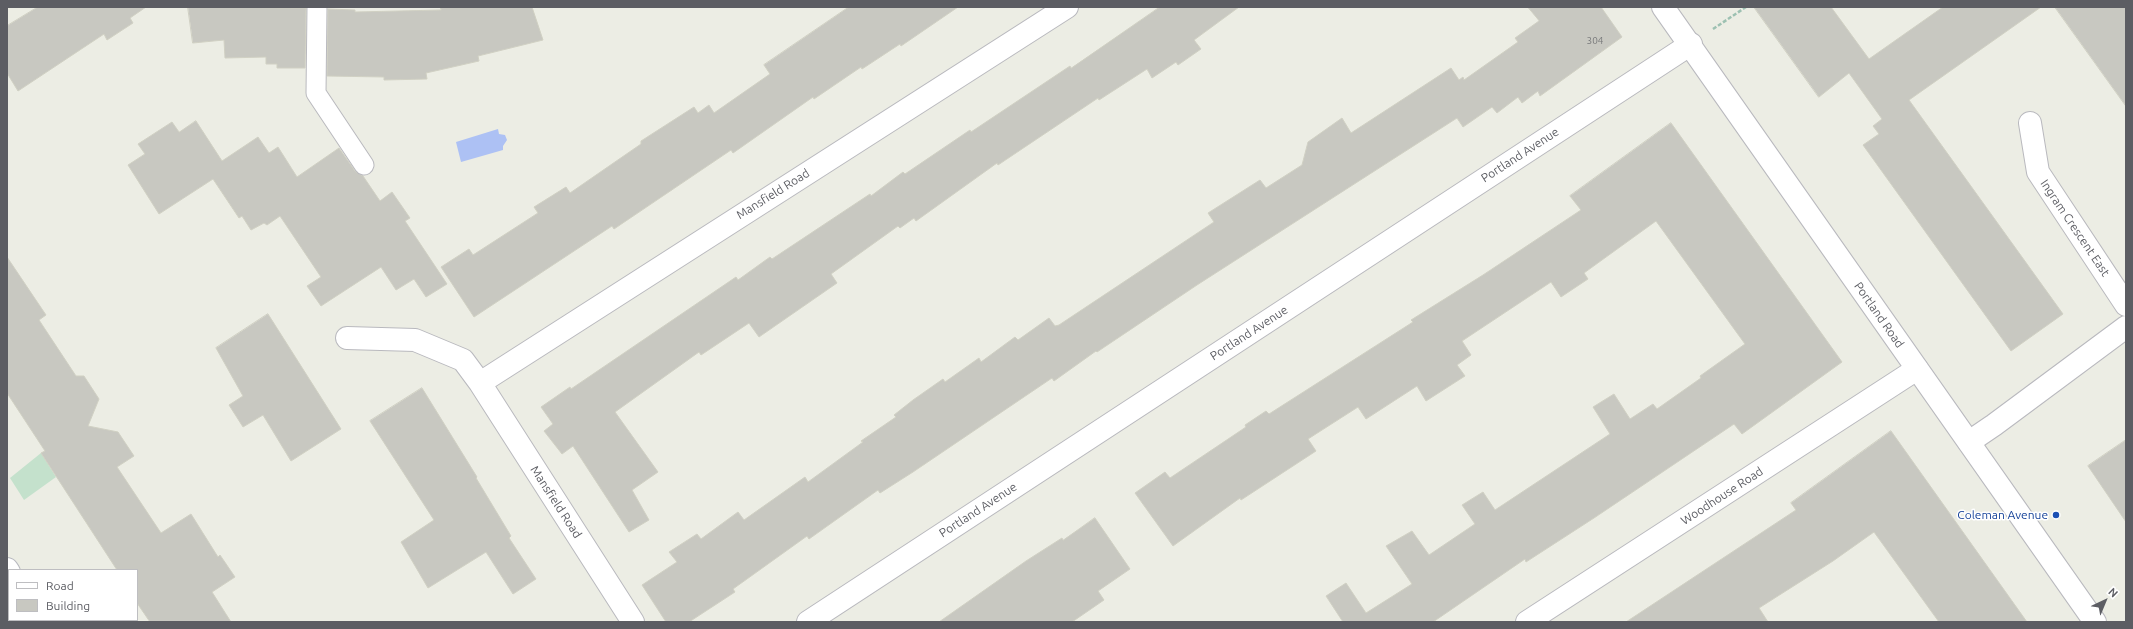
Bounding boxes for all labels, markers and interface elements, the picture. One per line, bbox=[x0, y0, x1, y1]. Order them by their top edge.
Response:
house number: 304 bbox=[1587, 35, 1603, 47]
street label: Portland Avenue bbox=[1478, 125, 1562, 185]
street label: Mansfield Road bbox=[734, 166, 812, 222]
street label: Ingram Crescent East bbox=[2037, 177, 2113, 279]
street label: Portland Road bbox=[1851, 279, 1907, 351]
street label: Portland Avenue bbox=[1207, 303, 1291, 363]
street label: Mansfield Road bbox=[527, 463, 585, 541]
street label: Woodhouse Road bbox=[1678, 464, 1766, 528]
street label: Portland Avenue bbox=[936, 480, 1020, 540]
place label: Coleman Avenue bbox=[1957, 508, 2048, 522]
marker: Coleman Avenue bbox=[2051, 510, 2061, 520]
legend bbox=[8, 569, 138, 621]
text: Road bbox=[46, 579, 74, 592]
north arrow bbox=[2085, 581, 2125, 621]
text: N bbox=[2106, 585, 2120, 600]
text: Building bbox=[46, 599, 90, 612]

